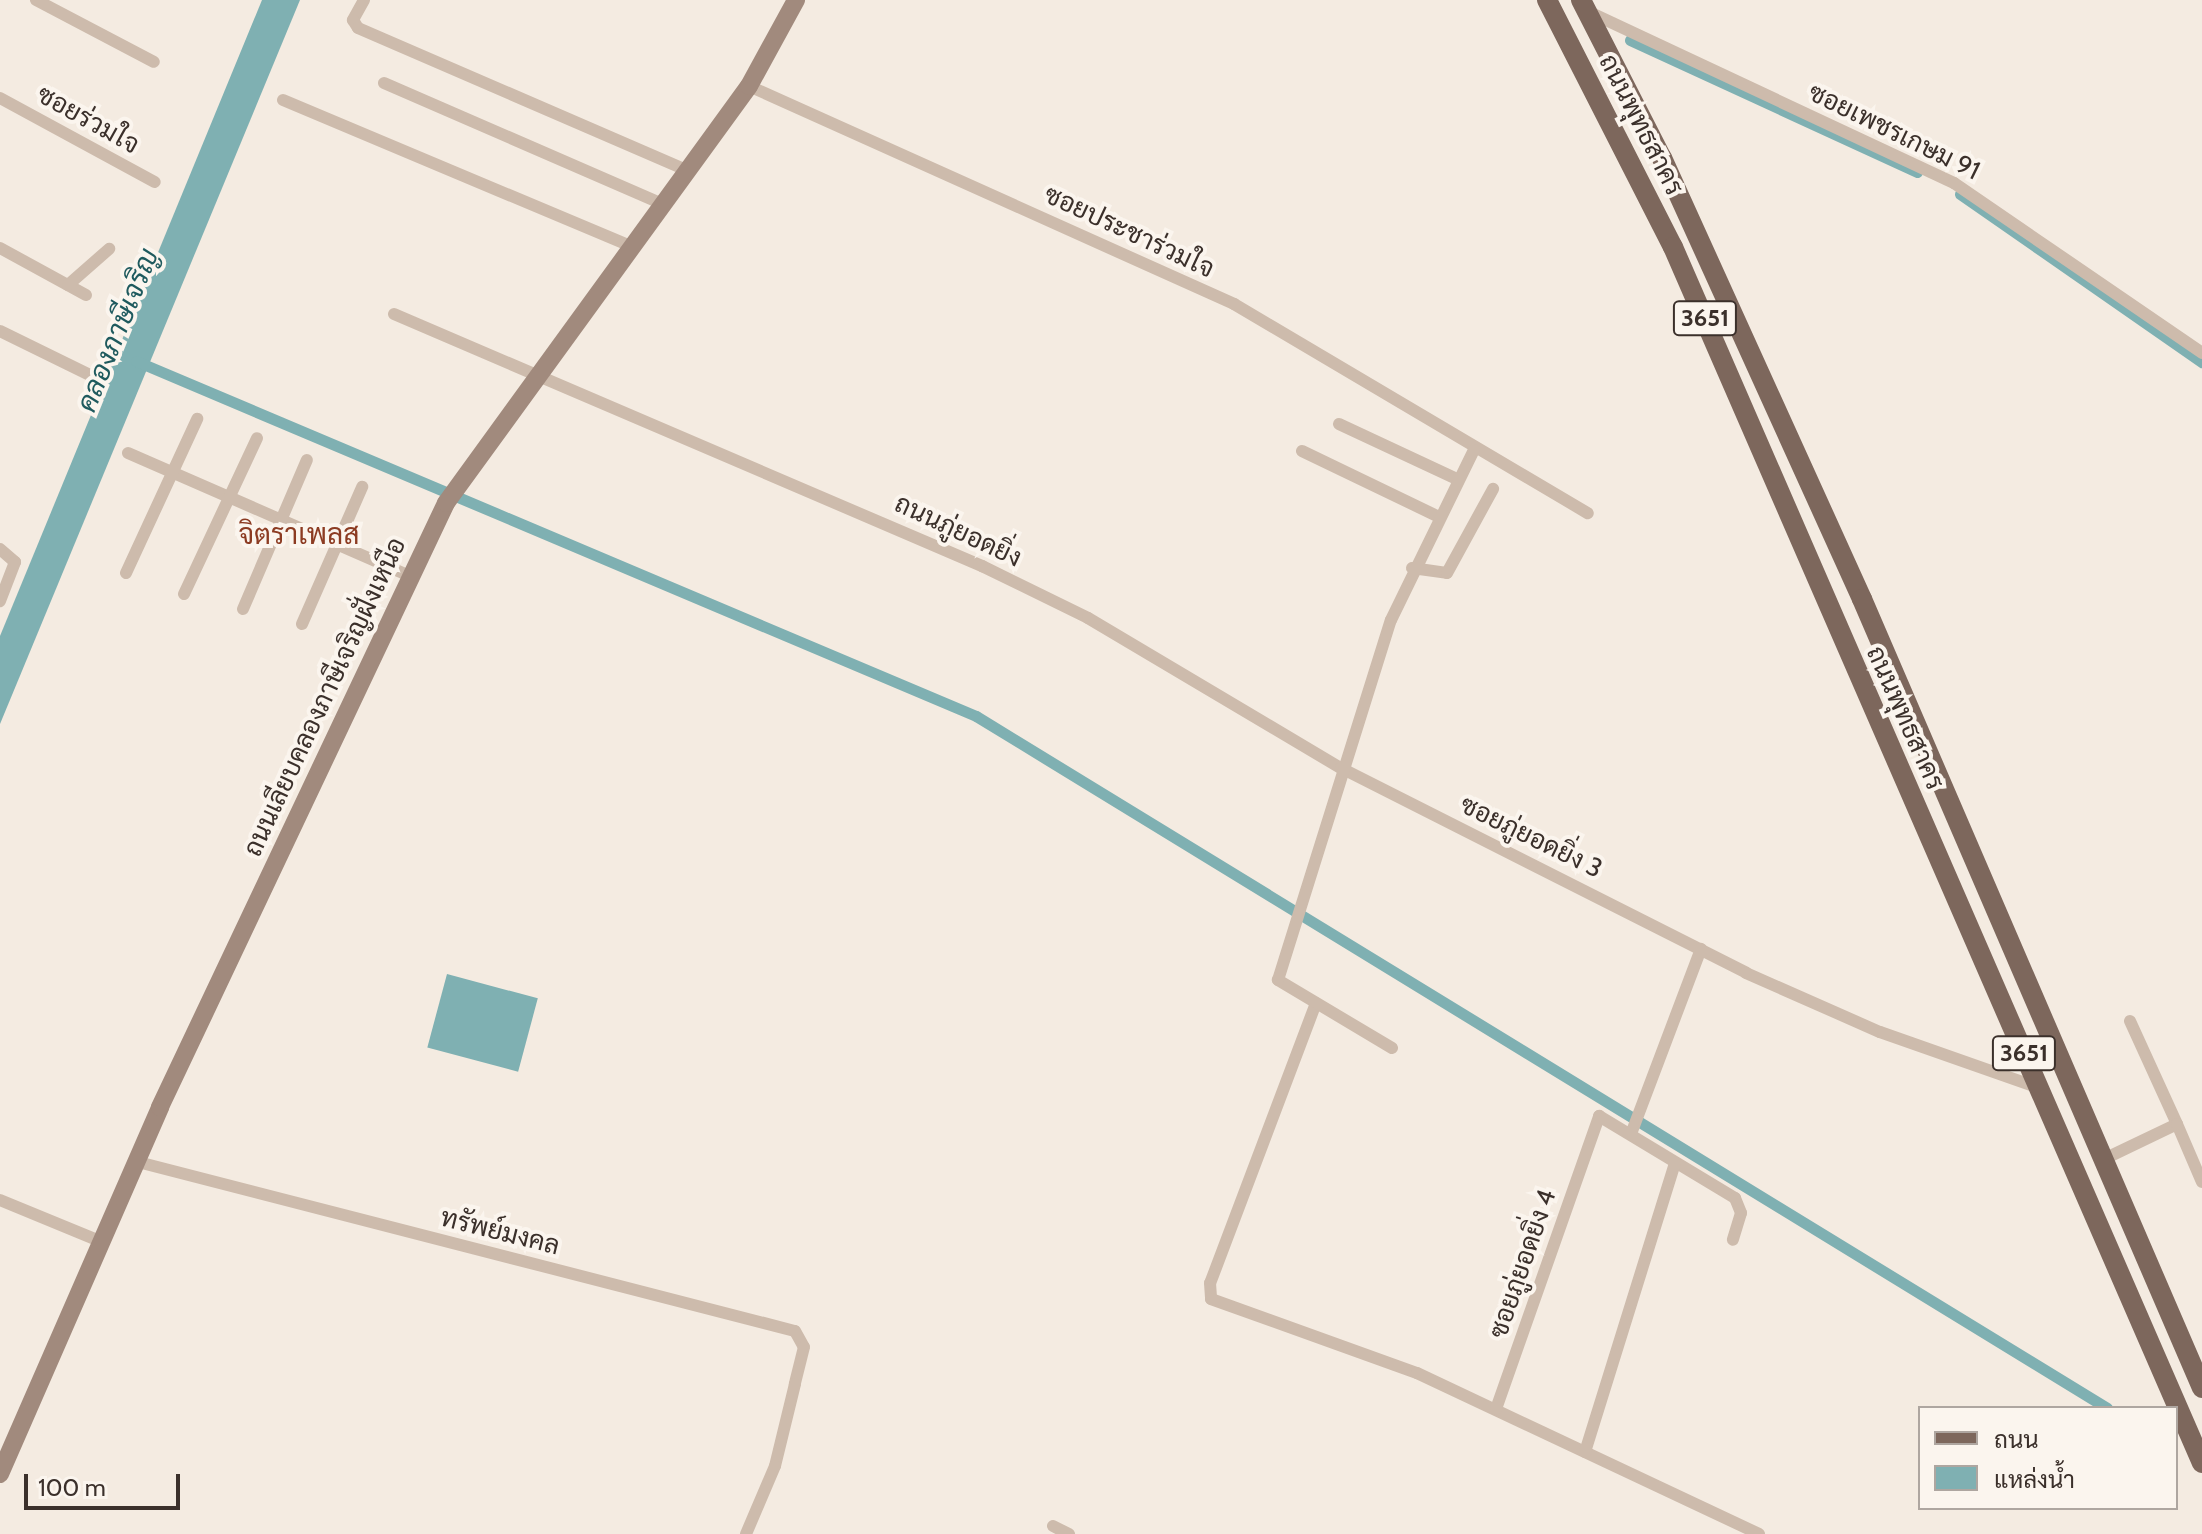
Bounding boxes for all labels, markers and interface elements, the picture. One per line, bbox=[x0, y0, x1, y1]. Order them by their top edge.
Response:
street label: ถนนพุทธสาคร bbox=[1592, 49, 1690, 201]
street label: ซอยเพชรเกษม 91 bbox=[1803, 77, 1985, 187]
street label: ซอยร่วมใจ bbox=[31, 79, 145, 161]
street label: ซอยประชาร่วมใจ bbox=[1039, 179, 1219, 285]
water label: คลองภาษีเจริญ bbox=[69, 243, 165, 417]
road number: 3651 bbox=[1671, 298, 1739, 338]
street label: ถนนภู่ยอดยิ่ง bbox=[890, 488, 1026, 574]
district label: จิตราเพลส bbox=[238, 517, 360, 551]
street label: ถนนเลียบคลองภาษีเจริญฝั่งเหนือ bbox=[237, 533, 413, 861]
street label: ถนนพุทธสาคร bbox=[1859, 641, 1951, 795]
street label: ซอยภู่ยอดยิ่ง 3 bbox=[1455, 789, 1607, 885]
road number: 3651 bbox=[1990, 1033, 2058, 1073]
street label: ซอยภู่ยอดยิ่ง 4 bbox=[1483, 1186, 1563, 1342]
street label: ทรัพย์มงคล bbox=[437, 1202, 563, 1262]
legend bbox=[1918, 1406, 2178, 1510]
text: ถนน bbox=[1994, 1425, 2039, 1454]
scale bar bbox=[28, 1458, 184, 1508]
text: แหล่งน้ำ bbox=[1994, 1465, 2075, 1494]
text: 100 m bbox=[38, 1473, 106, 1502]

